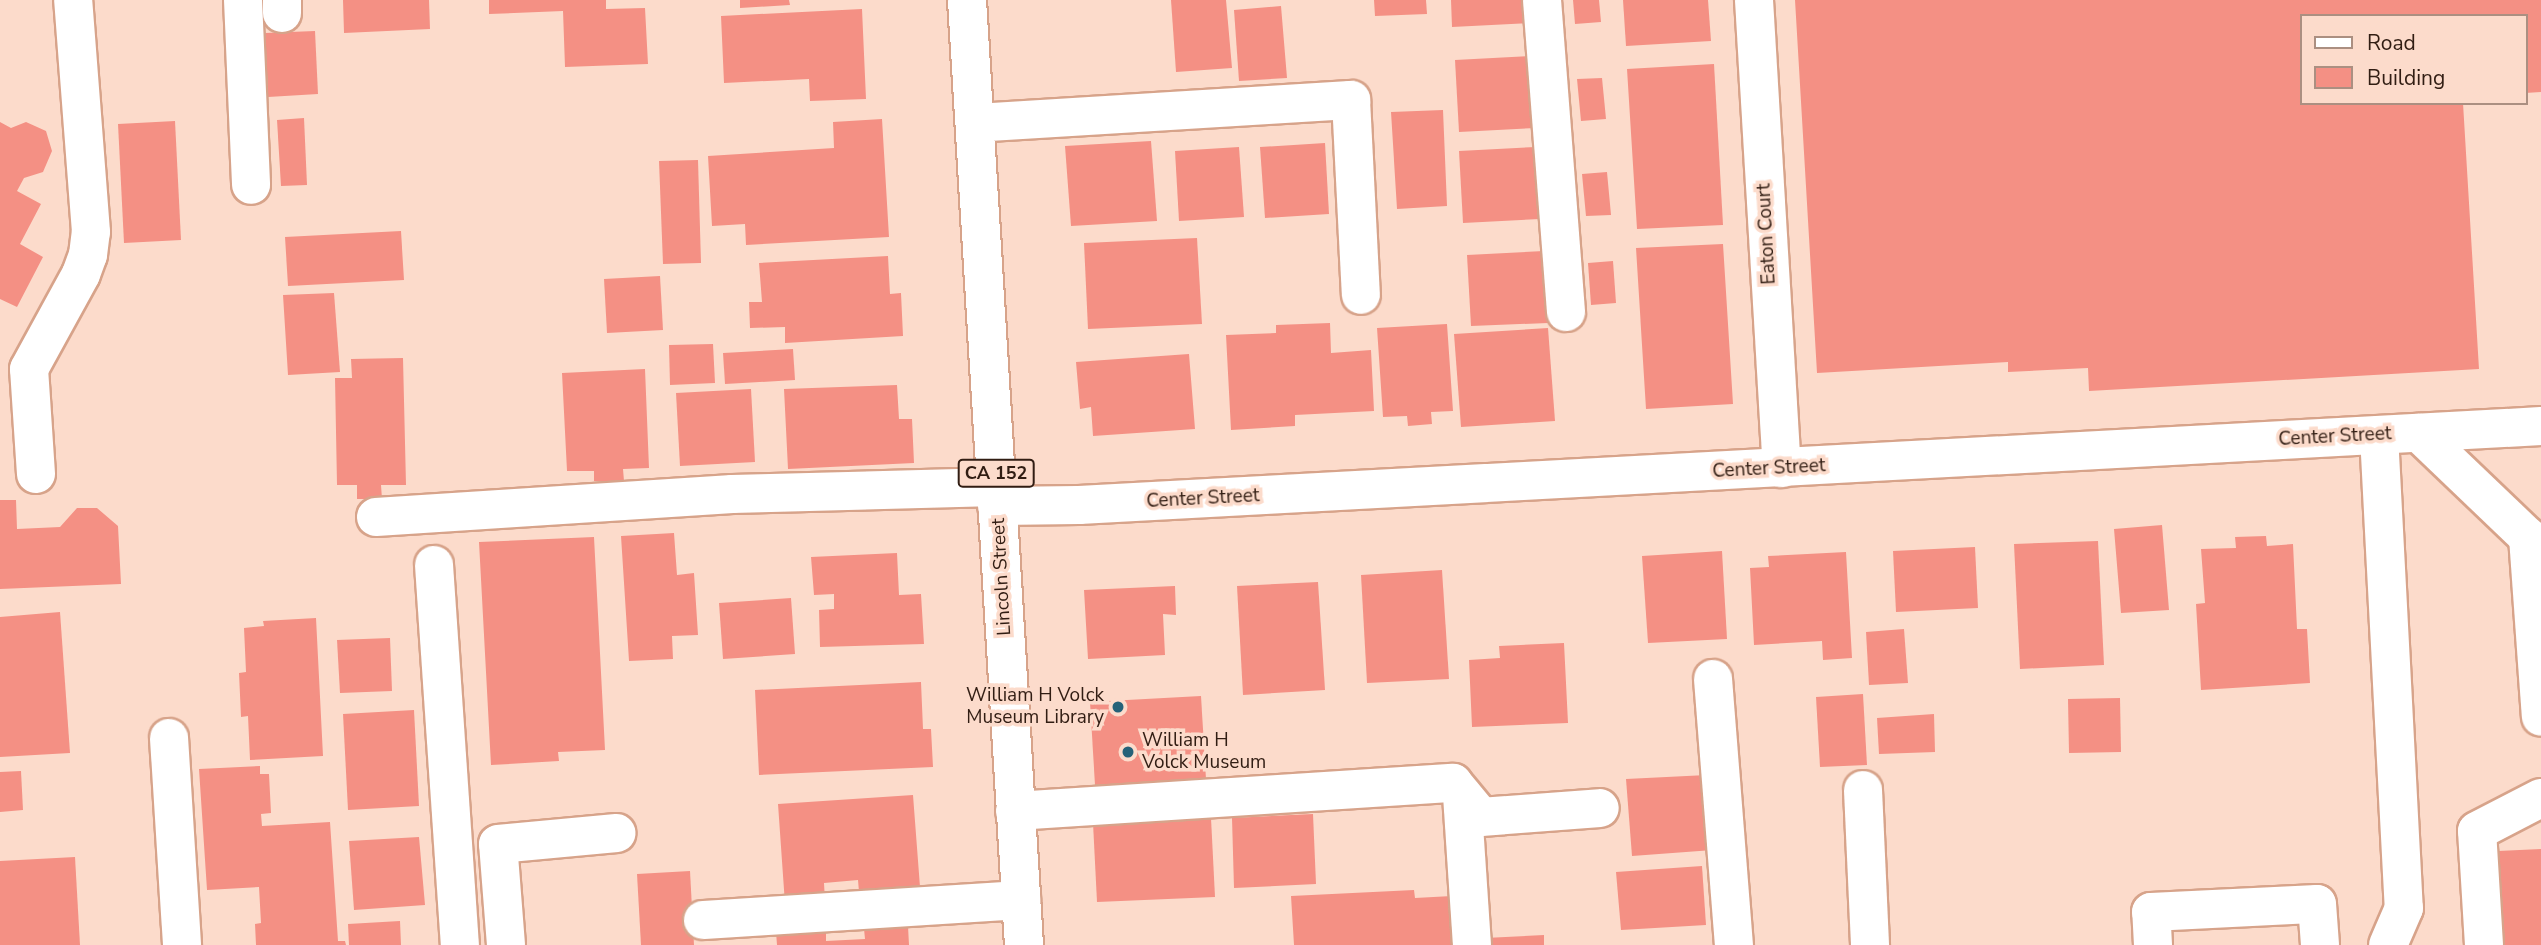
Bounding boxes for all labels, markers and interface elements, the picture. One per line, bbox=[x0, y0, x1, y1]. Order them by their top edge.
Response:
legend bbox=[2300, 14, 2527, 105]
text: Road bbox=[2367, 29, 2416, 57]
text: Building bbox=[2367, 64, 2445, 92]
street label: Eaton Court bbox=[1753, 183, 1781, 285]
street label: Center Street bbox=[2278, 423, 2392, 451]
street label: Center Street bbox=[1712, 455, 1826, 483]
road number: CA 152 bbox=[958, 458, 1034, 488]
street label: Center Street bbox=[1146, 485, 1260, 513]
street label: Lincoln Street bbox=[988, 518, 1016, 636]
place label: William H Volck Museum Library bbox=[966, 685, 1104, 729]
marker: William H Volck Museum Library bbox=[1110, 699, 1126, 715]
place label: William H Volck Museum bbox=[1142, 730, 1266, 774]
marker: William H Volck Museum bbox=[1120, 744, 1136, 760]

